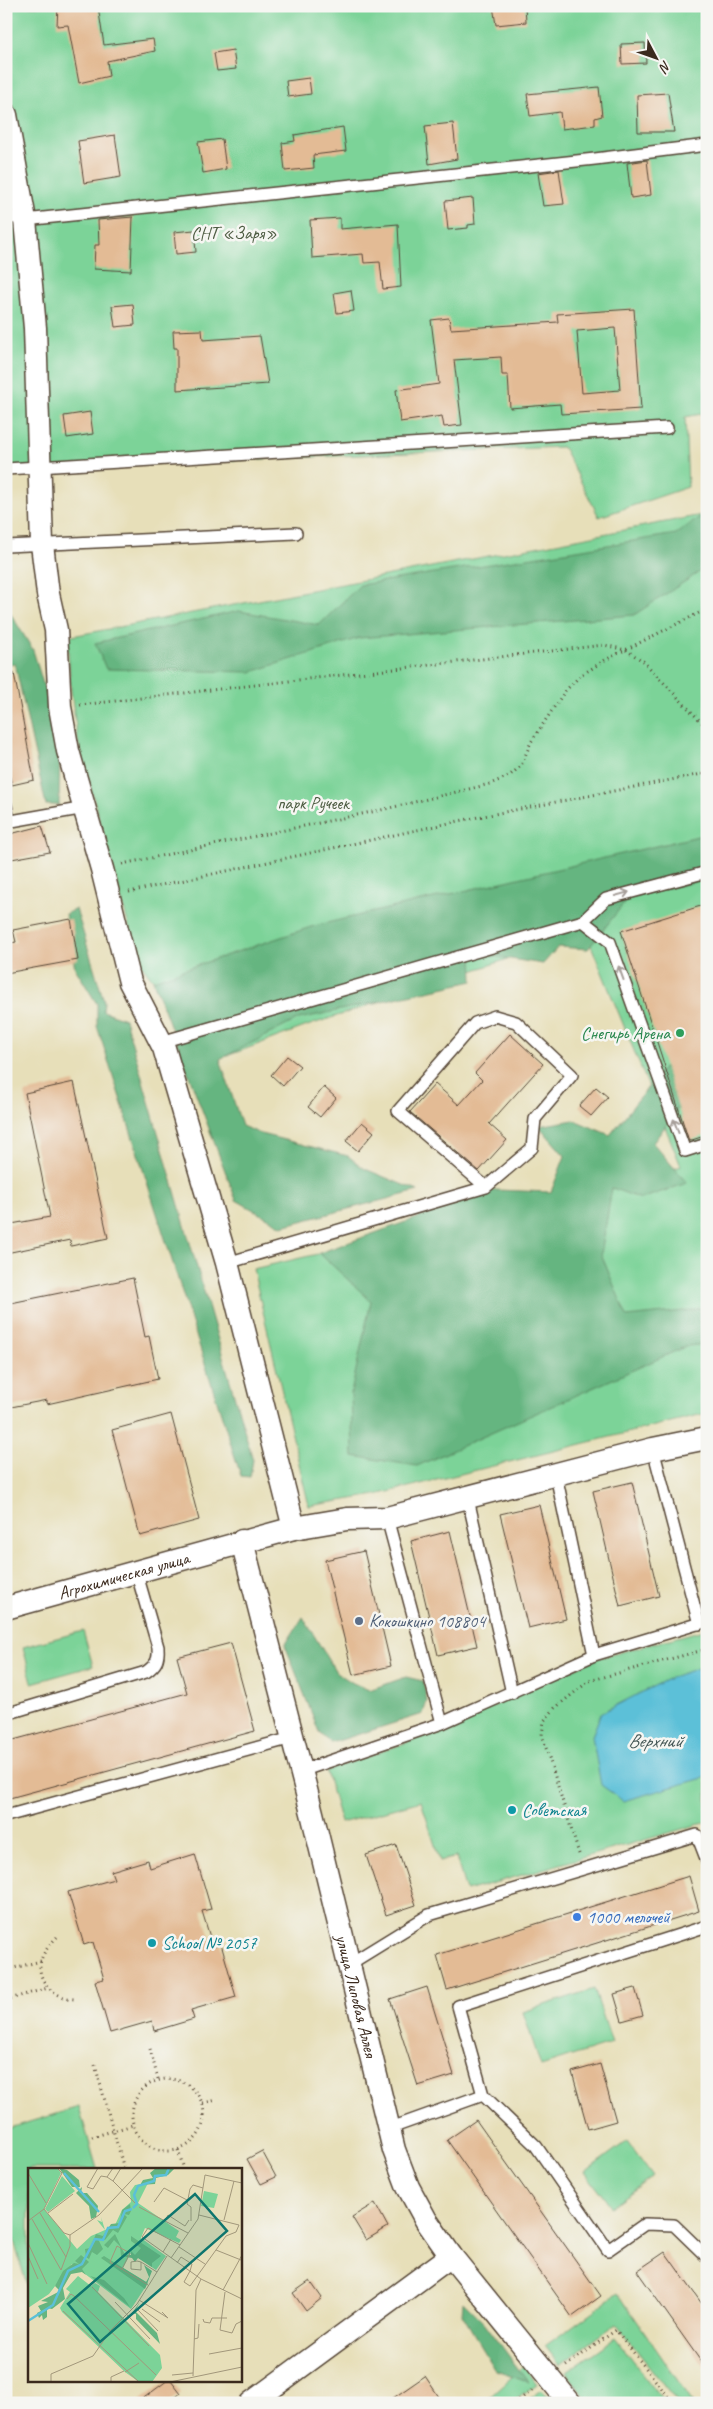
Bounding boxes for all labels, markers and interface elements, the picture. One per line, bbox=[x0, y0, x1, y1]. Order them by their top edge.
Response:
north arrow bbox=[630, 32, 680, 82]
text: N bbox=[655, 57, 675, 77]
park label: СНТ «Заря» bbox=[191, 222, 277, 244]
park label: парк Ручеек bbox=[277, 792, 350, 814]
one-way arrow bbox=[614, 889, 630, 899]
one-way arrow bbox=[616, 966, 625, 982]
place label: Снегирь Арена bbox=[581, 1022, 671, 1044]
marker: Снегирь Арена bbox=[674, 1027, 686, 1039]
one-way arrow bbox=[671, 1119, 680, 1135]
street label: Агрохимическая улица bbox=[56, 1546, 193, 1604]
place label: Кокошкино 108804 bbox=[369, 1610, 487, 1632]
marker: Кокошкино 108804 bbox=[353, 1615, 365, 1627]
water label: Верхний bbox=[628, 1729, 686, 1753]
place label: Советская bbox=[522, 1799, 588, 1821]
marker: Советская bbox=[506, 1804, 518, 1816]
place label: 1000 мелочей bbox=[587, 1906, 671, 1928]
marker: 1000 мелочей bbox=[571, 1911, 583, 1923]
street label: улица Липовая Аллея bbox=[331, 1931, 382, 2061]
place label: School № 2057 bbox=[162, 1932, 258, 1954]
marker: School № 2057 bbox=[146, 1937, 158, 1949]
inset map bbox=[28, 2168, 241, 2382]

